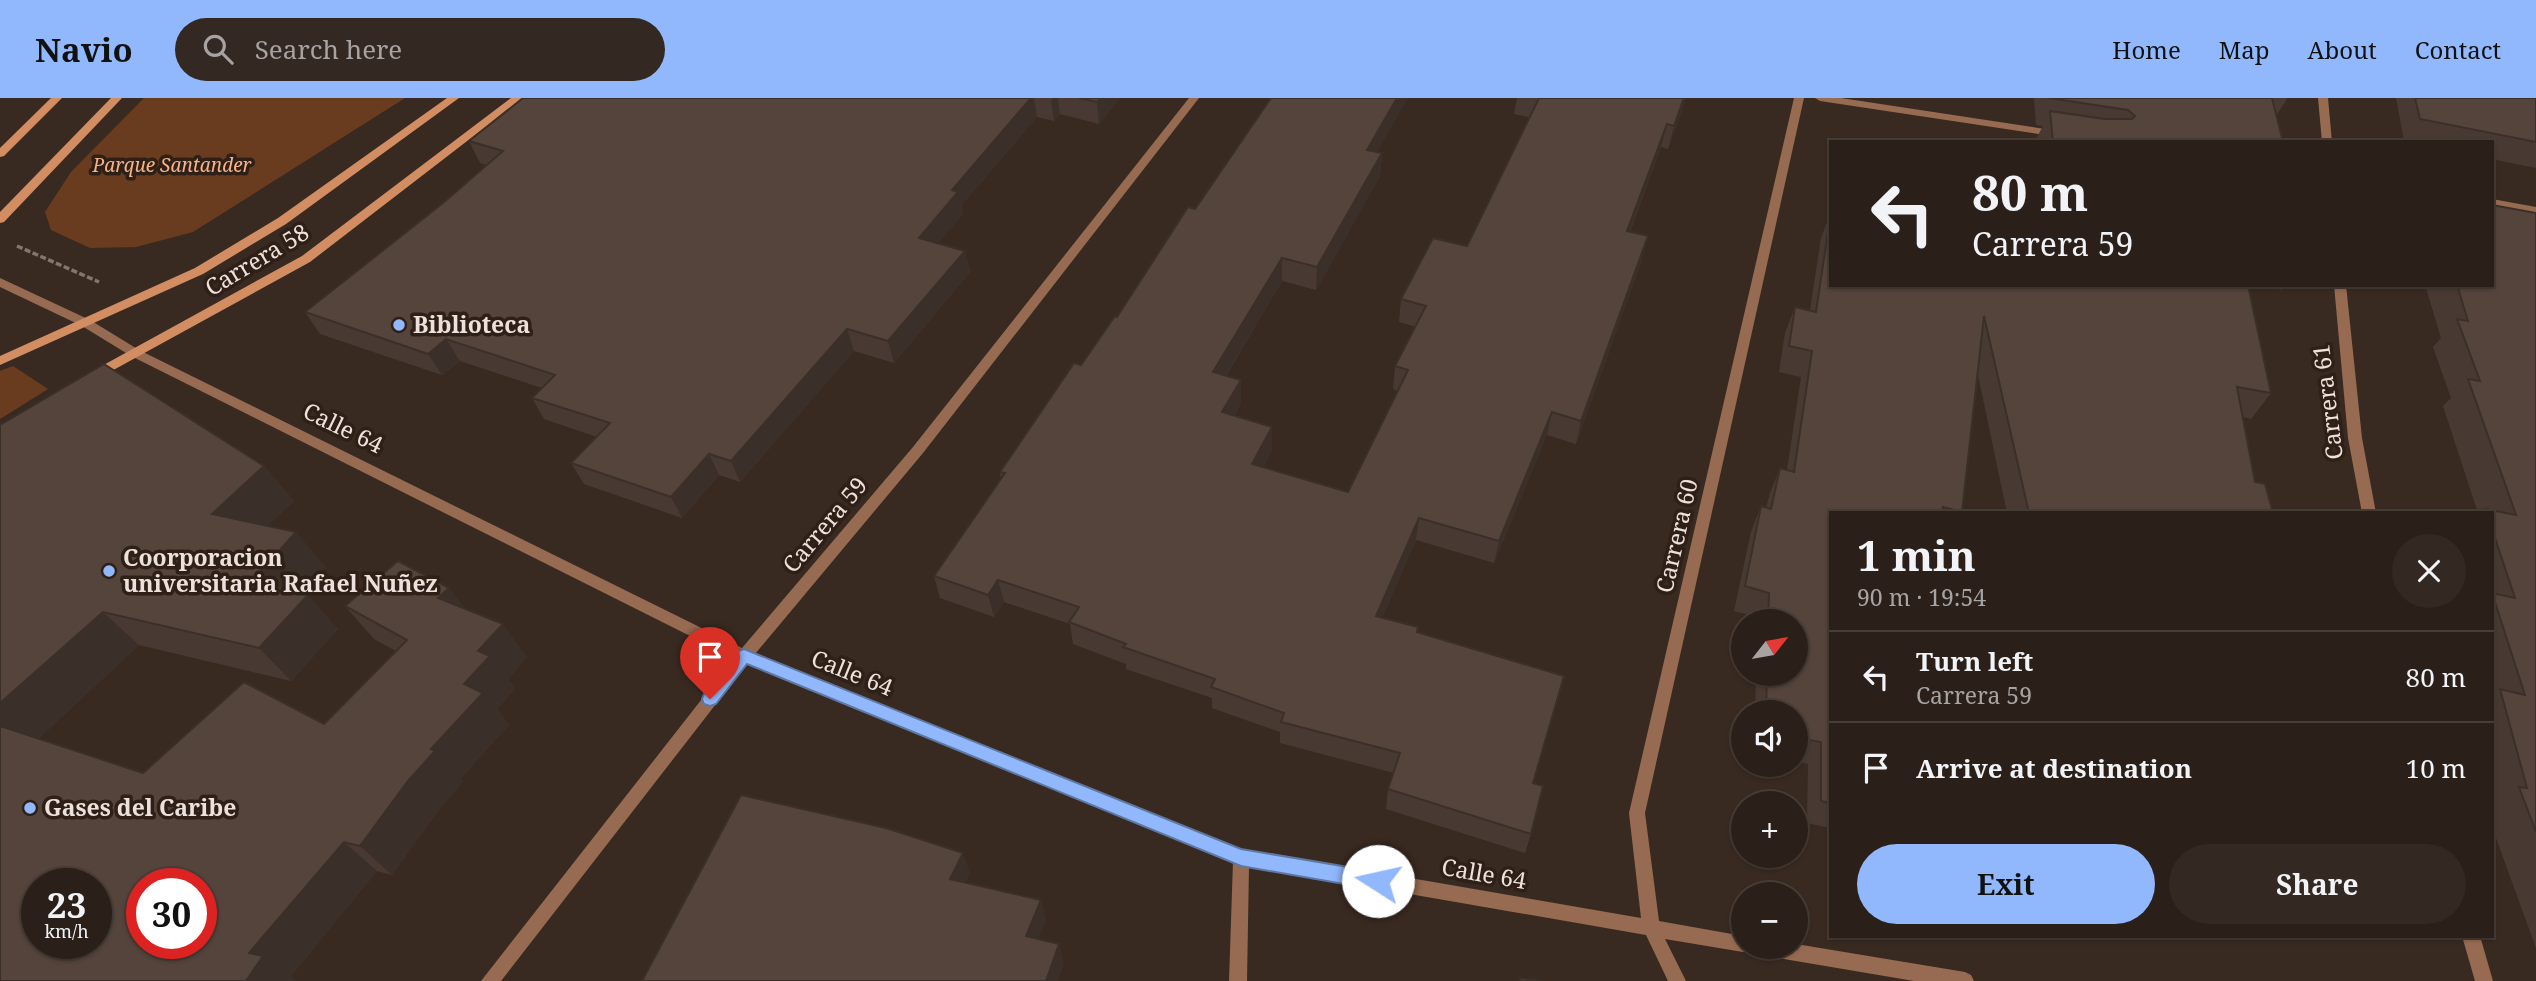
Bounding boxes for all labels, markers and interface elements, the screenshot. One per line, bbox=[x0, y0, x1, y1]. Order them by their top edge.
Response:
search box bbox=[175, 18, 665, 81]
text: Navio bbox=[35, 27, 133, 72]
icon: search bbox=[199, 30, 237, 68]
text: Search here bbox=[255, 31, 402, 67]
text: Home bbox=[2112, 33, 2181, 66]
text: Map bbox=[2219, 33, 2270, 66]
text: About bbox=[2308, 33, 2377, 66]
text: Contact bbox=[2415, 33, 2501, 66]
park label: Parque Santander bbox=[92, 152, 252, 178]
text: 80 m bbox=[1972, 159, 2088, 225]
icon: left bbox=[1857, 168, 1948, 259]
street label: Carrera 58 bbox=[199, 216, 314, 303]
text: Carrera 59 bbox=[1972, 222, 2133, 265]
place label: Biblioteca bbox=[413, 308, 530, 340]
marker: Biblioteca bbox=[391, 317, 407, 333]
street label: Carrera 61 bbox=[2304, 343, 2350, 462]
street label: Calle 64 bbox=[298, 394, 389, 460]
street label: Carrera 59 bbox=[775, 470, 874, 579]
street label: Carrera 60 bbox=[1647, 476, 1705, 596]
text: 1 min bbox=[1857, 526, 1976, 583]
button: close bbox=[2392, 534, 2466, 608]
place label: Coorporacion universitaria Rafael Nuñez bbox=[123, 541, 438, 599]
marker: Coorporacion universitaria Rafael Nuñez bbox=[101, 563, 117, 579]
text: 90 m · 19:54 bbox=[1857, 581, 1986, 613]
north arrow bbox=[1731, 609, 1808, 686]
map controls bbox=[1731, 609, 1808, 959]
pin bbox=[680, 627, 740, 699]
icon: arrive bbox=[691, 638, 729, 676]
street label: Calle 64 bbox=[807, 641, 898, 703]
text: Turn left bbox=[1916, 643, 2033, 679]
icon: left bbox=[1857, 658, 1895, 696]
text: 80 m bbox=[2406, 659, 2466, 695]
text: Carrera 59 bbox=[1916, 679, 2032, 711]
button: sound bbox=[1731, 700, 1808, 777]
icon: arrive bbox=[1857, 749, 1895, 787]
text: Arrive at destination bbox=[1916, 750, 2192, 786]
text: 10 m bbox=[2406, 750, 2466, 786]
place label: Gases del Caribe bbox=[44, 791, 236, 823]
button: + bbox=[1731, 791, 1808, 868]
marker: Gases del Caribe bbox=[22, 800, 38, 816]
position arrow bbox=[1341, 844, 1415, 918]
button: Exit bbox=[1857, 844, 2155, 924]
button: Share bbox=[2169, 844, 2466, 924]
street label: Calle 64 bbox=[1439, 850, 1529, 896]
speed limit sign: 30 bbox=[126, 868, 217, 959]
text: 23 bbox=[47, 881, 86, 928]
button: − bbox=[1731, 882, 1808, 959]
text: km/h bbox=[44, 919, 89, 943]

